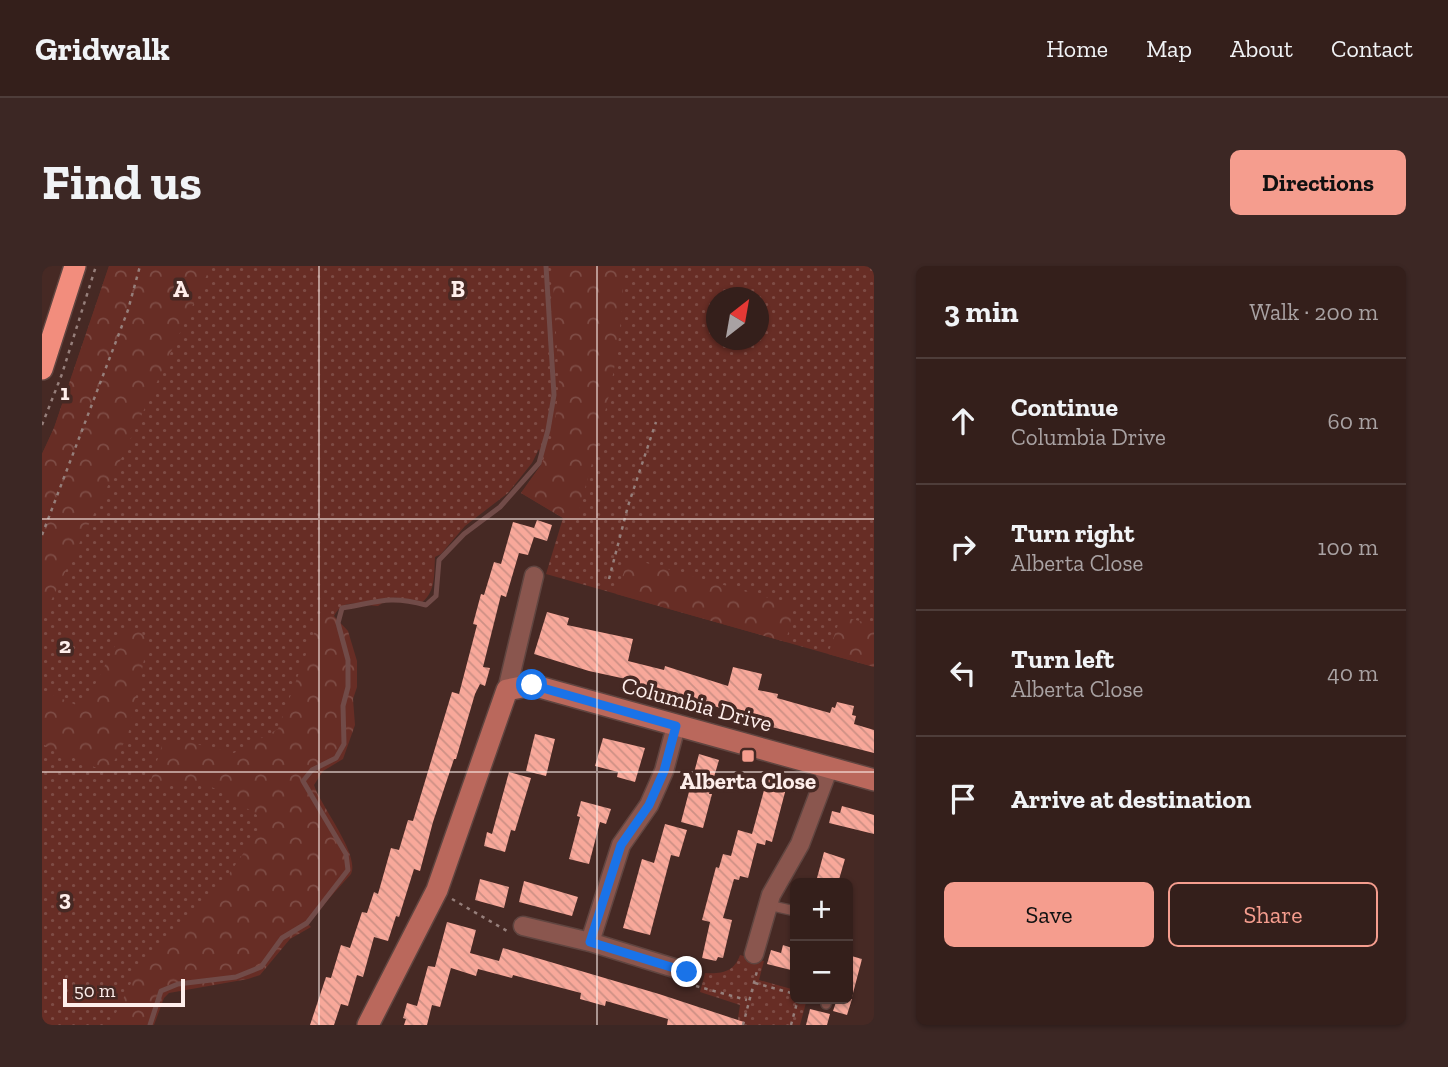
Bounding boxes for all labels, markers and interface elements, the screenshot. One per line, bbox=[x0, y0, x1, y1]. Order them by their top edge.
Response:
text: Gridwalk bbox=[35, 29, 170, 68]
text: Home bbox=[1046, 34, 1108, 63]
text: Map bbox=[1146, 34, 1192, 63]
text: About bbox=[1230, 34, 1293, 63]
text: Contact bbox=[1331, 34, 1413, 63]
button: Directions bbox=[1230, 150, 1406, 215]
text: Find us bbox=[42, 153, 202, 212]
text: A bbox=[173, 275, 189, 303]
text: B bbox=[451, 275, 465, 303]
north arrow bbox=[706, 287, 769, 350]
text: 3 min bbox=[944, 294, 1019, 330]
text: Walk · 200 m bbox=[1249, 298, 1378, 326]
text: 1 bbox=[60, 378, 70, 406]
text: Continue bbox=[1011, 391, 1118, 423]
icon: ahead bbox=[944, 402, 982, 440]
text: 60 m bbox=[1327, 407, 1378, 435]
text: Columbia Drive bbox=[1011, 423, 1166, 451]
text: Turn right bbox=[1011, 517, 1134, 549]
icon: right bbox=[944, 528, 982, 566]
text: 100 m bbox=[1318, 533, 1378, 561]
text: Alberta Close bbox=[1011, 549, 1143, 577]
text: 2 bbox=[59, 631, 71, 659]
text: Turn left bbox=[1011, 643, 1114, 675]
icon: left bbox=[944, 654, 982, 692]
text: 40 m bbox=[1327, 659, 1378, 687]
route start bbox=[516, 669, 547, 700]
street label: Columbia Drive bbox=[619, 670, 775, 738]
text: Alberta Close bbox=[1011, 675, 1143, 703]
marker: Alberta Close bbox=[740, 748, 756, 764]
place label: Alberta Close bbox=[680, 767, 816, 795]
icon: arrive bbox=[944, 780, 982, 818]
text: Arrive at destination bbox=[1011, 783, 1251, 815]
map controls bbox=[790, 878, 853, 1004]
button: + bbox=[790, 878, 853, 941]
button: Save bbox=[944, 882, 1154, 947]
button: Share bbox=[1168, 882, 1378, 947]
text: 3 bbox=[59, 884, 71, 912]
button: − bbox=[790, 941, 853, 1004]
route end bbox=[671, 956, 702, 987]
scale bar bbox=[63, 976, 186, 1008]
text: 50 m bbox=[74, 979, 115, 1002]

